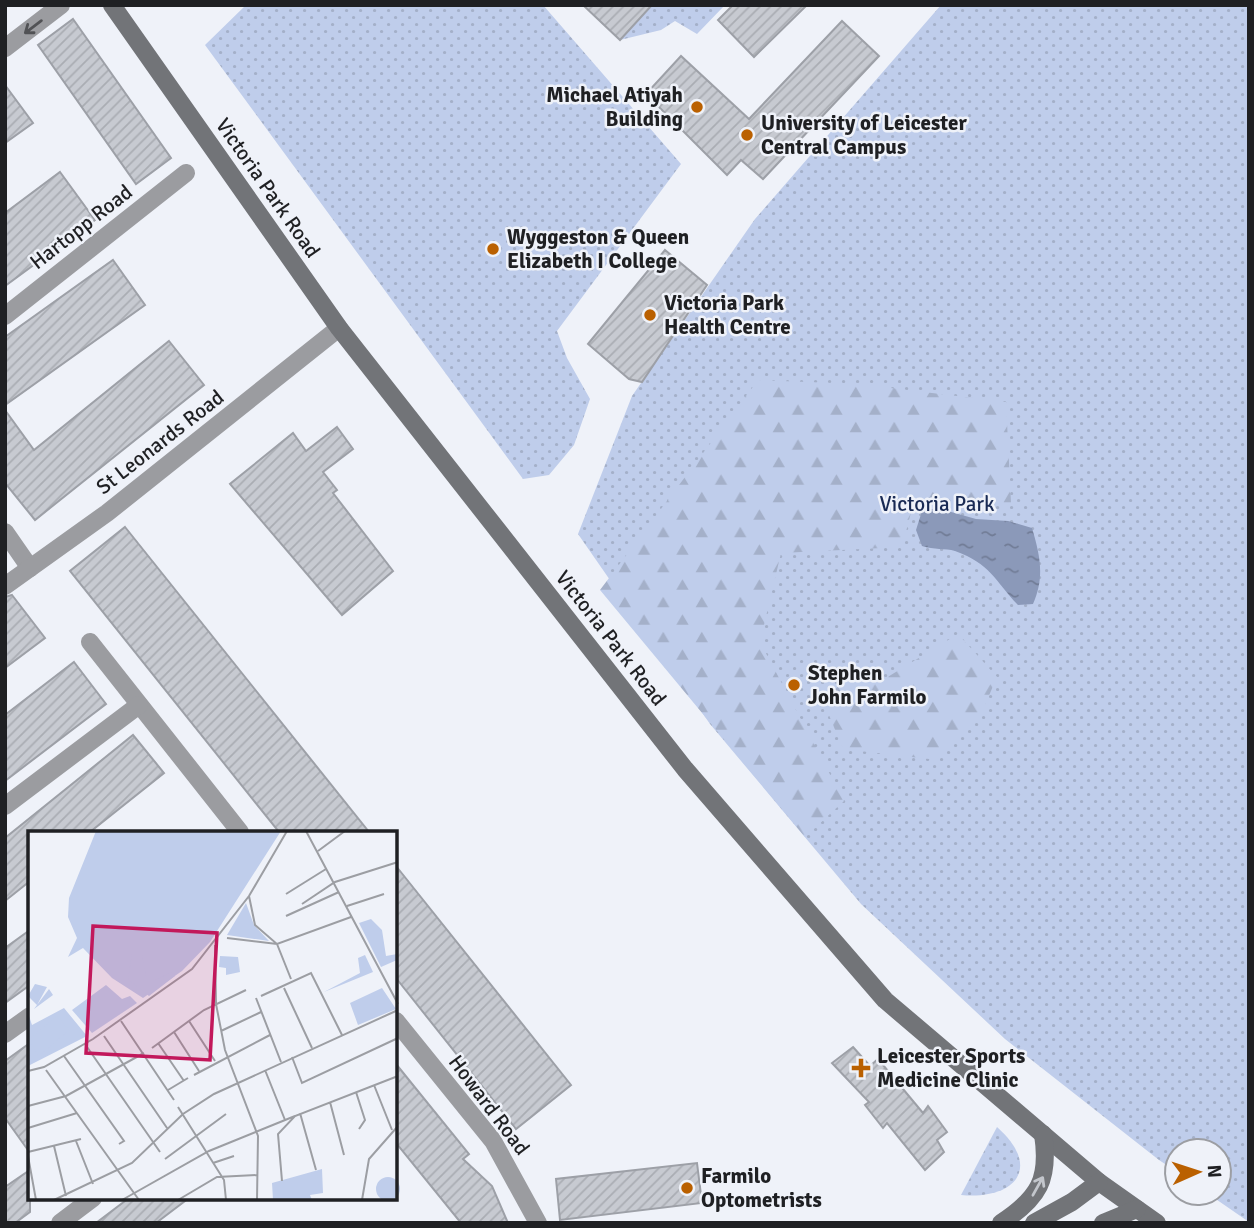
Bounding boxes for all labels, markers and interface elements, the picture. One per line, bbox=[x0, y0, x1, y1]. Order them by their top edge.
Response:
one-way arrow bbox=[25, 19, 43, 34]
place label: Michael Atiyah Building bbox=[546, 82, 683, 132]
marker: Michael Atiyah Building bbox=[689, 99, 705, 115]
place label: University of Leicester Central Campus bbox=[761, 110, 967, 160]
street label: Victoria Park Road bbox=[210, 113, 326, 263]
marker: University of Leicester Central Campus bbox=[739, 127, 755, 143]
street label: Hartopp Road bbox=[25, 179, 137, 275]
place label: Wyggeston & Queen Elizabeth I College bbox=[507, 224, 689, 274]
marker: Wyggeston & Queen Elizabeth I College bbox=[485, 241, 501, 257]
place label: Victoria Park Health Centre bbox=[664, 290, 791, 340]
marker: Victoria Park Health Centre bbox=[642, 307, 658, 323]
street label: St Leonards Road bbox=[91, 384, 229, 500]
park label: Victoria Park bbox=[879, 491, 995, 517]
street label: Victoria Park Road bbox=[550, 565, 672, 711]
place label: Stephen John Farmilo bbox=[808, 660, 926, 710]
marker: Stephen John Farmilo bbox=[786, 677, 802, 693]
inset map bbox=[28, 831, 397, 1200]
place label: Leicester Sports Medicine Clinic bbox=[877, 1043, 1025, 1093]
street label: Howard Road bbox=[443, 1050, 535, 1160]
marker: Leicester Sports Medicine Clinic bbox=[851, 1058, 871, 1078]
north arrow bbox=[1163, 1137, 1233, 1207]
place label: Farmilo Optometrists bbox=[701, 1163, 822, 1213]
text: N bbox=[1202, 1164, 1226, 1178]
one-way arrow bbox=[1032, 1176, 1046, 1196]
marker: Farmilo Optometrists bbox=[679, 1180, 695, 1196]

